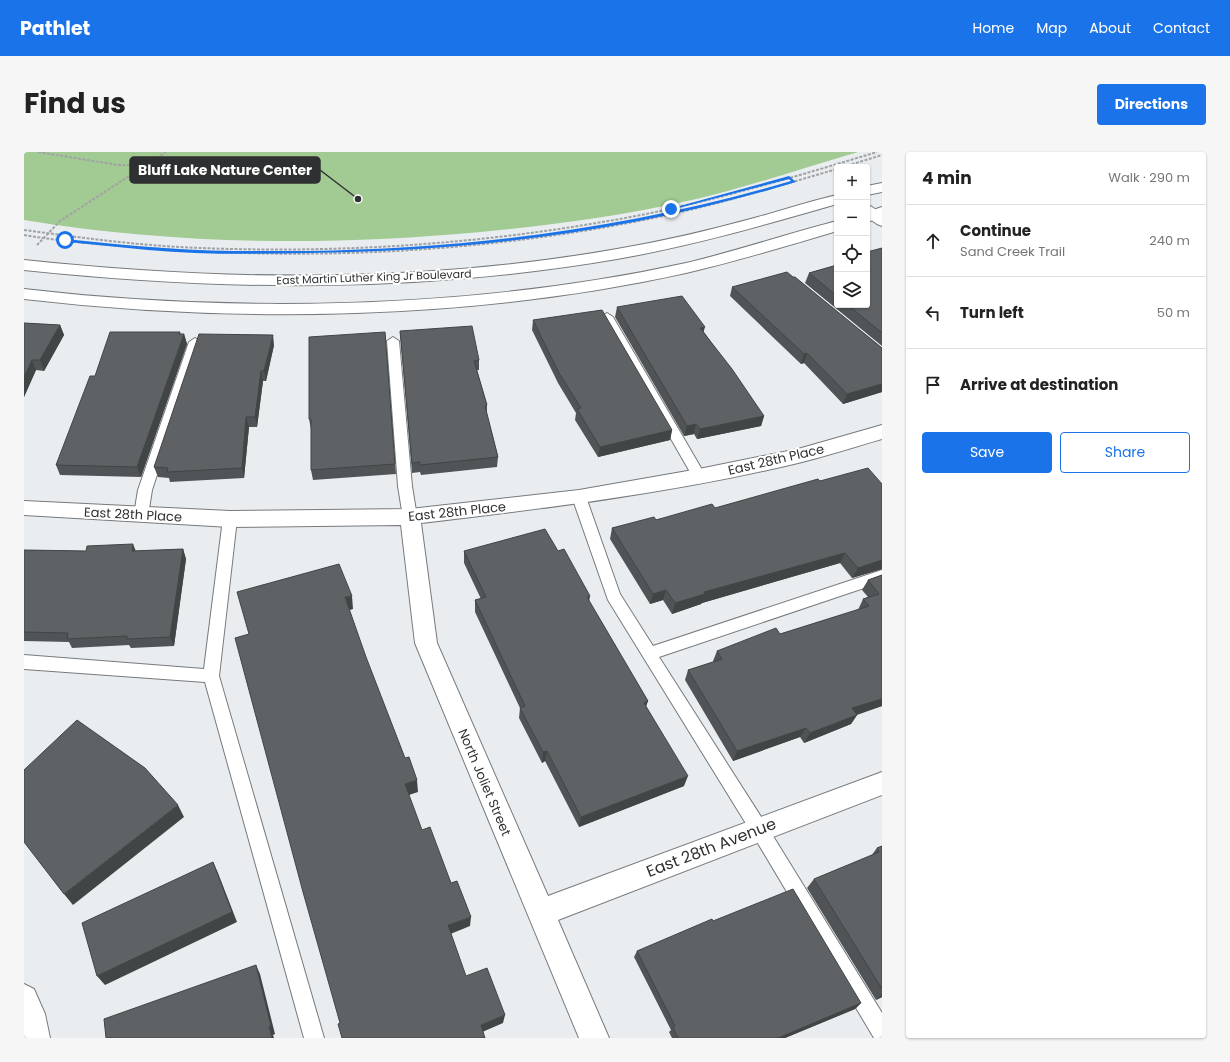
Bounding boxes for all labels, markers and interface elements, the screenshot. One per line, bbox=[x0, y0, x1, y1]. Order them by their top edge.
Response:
text: Pathlet bbox=[20, 15, 90, 42]
text: Home bbox=[972, 18, 1014, 38]
text: Map bbox=[1036, 18, 1067, 38]
text: About bbox=[1089, 18, 1131, 38]
text: Contact bbox=[1153, 18, 1210, 38]
text: Find us bbox=[24, 84, 126, 123]
button: Directions bbox=[1097, 84, 1206, 125]
callout: Bluff Lake Nature Center bbox=[130, 157, 320, 183]
text: Bluff Lake Nature Center bbox=[138, 160, 312, 180]
map controls bbox=[834, 164, 870, 308]
button: + bbox=[834, 164, 870, 200]
text: 4 min bbox=[922, 166, 972, 190]
text: Walk · 290 m bbox=[1108, 168, 1190, 187]
route end bbox=[662, 200, 680, 218]
button: − bbox=[834, 200, 870, 236]
text: Continue bbox=[960, 220, 1031, 241]
icon: ahead bbox=[922, 230, 944, 252]
route start bbox=[56, 231, 74, 249]
text: 240 m bbox=[1149, 231, 1190, 250]
button: locate bbox=[834, 236, 870, 272]
text: Sand Creek Trail bbox=[960, 242, 1065, 261]
street label: East Martin Luther King Jr Boulevard bbox=[276, 266, 472, 288]
button: layers bbox=[834, 272, 870, 308]
icon: left bbox=[922, 302, 944, 324]
text: Turn left bbox=[960, 302, 1024, 323]
text: 50 m bbox=[1157, 303, 1190, 322]
icon: arrive bbox=[922, 374, 944, 396]
text: Arrive at destination bbox=[960, 374, 1118, 395]
button: Save bbox=[922, 432, 1052, 473]
button: Share bbox=[1060, 432, 1190, 473]
street label: East 28th Place bbox=[726, 439, 826, 480]
street label: East 28th Place bbox=[407, 497, 507, 526]
street label: East 28th Place bbox=[83, 502, 182, 527]
street label: North Joliet Street bbox=[453, 726, 516, 839]
street label: East 28th Avenue bbox=[643, 812, 779, 883]

